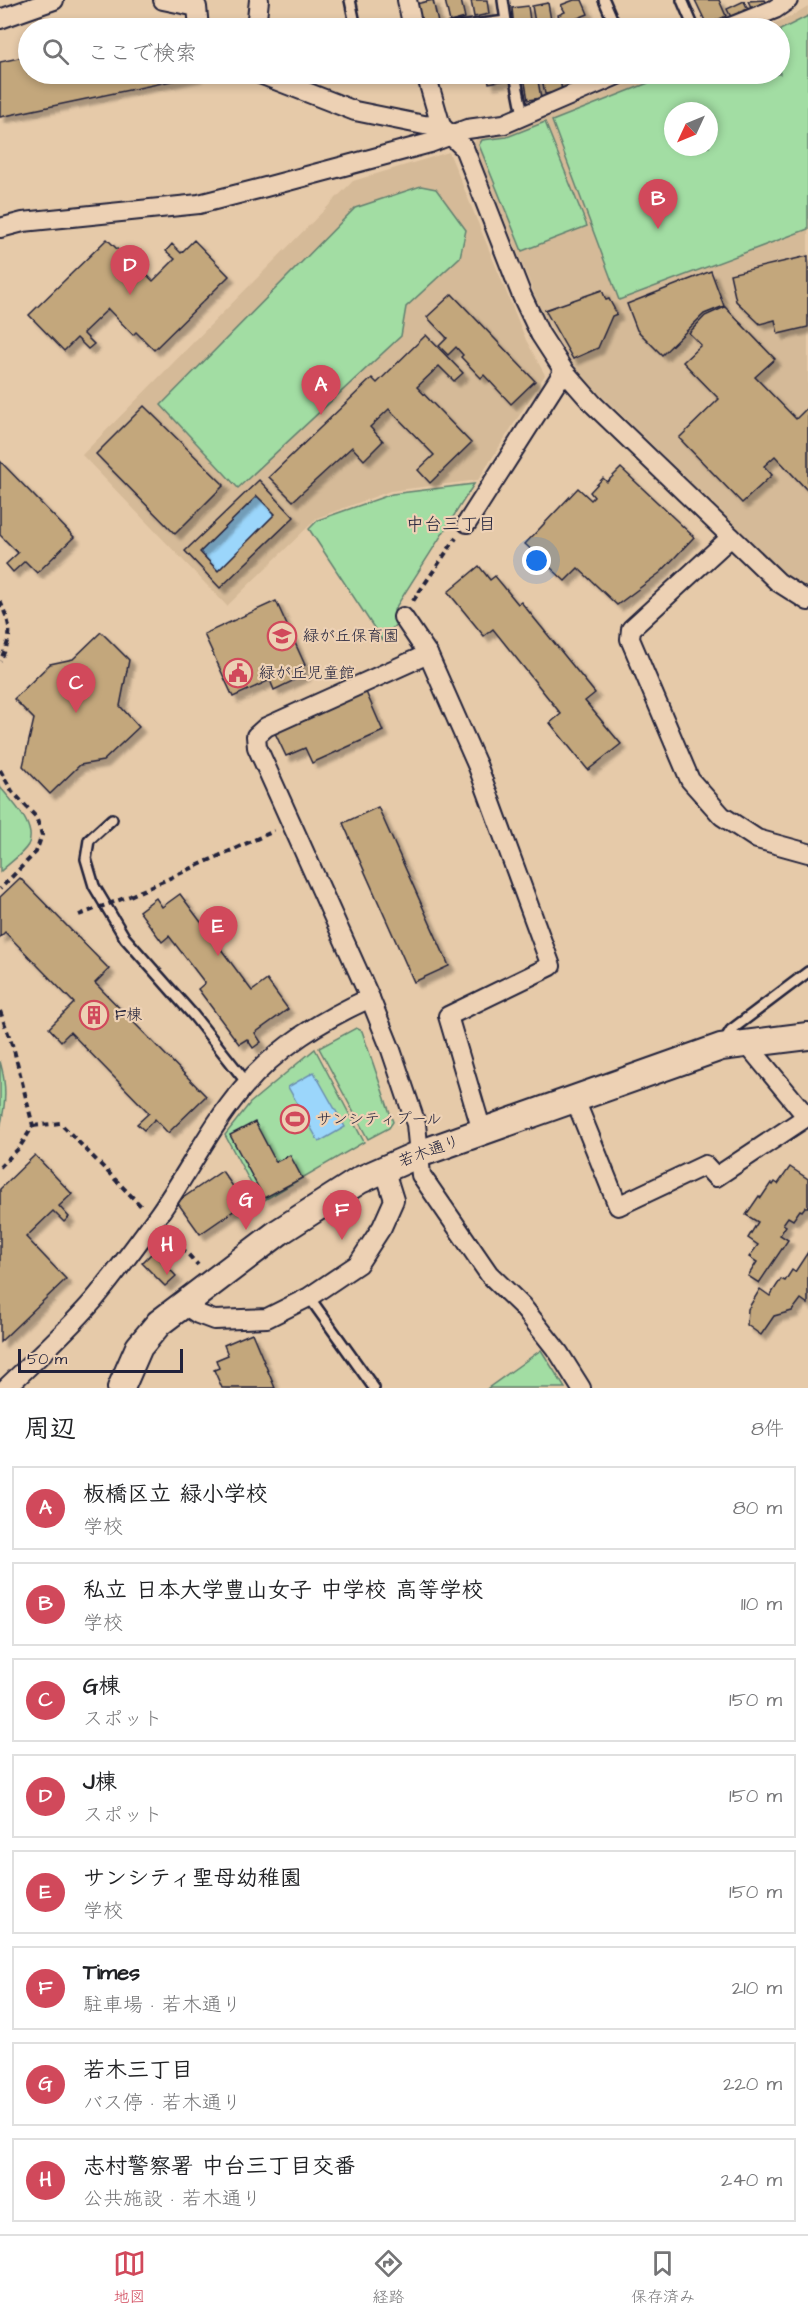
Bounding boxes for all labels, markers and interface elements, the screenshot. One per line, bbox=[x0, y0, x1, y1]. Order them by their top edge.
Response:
search box bbox=[18, 18, 790, 84]
icon: search bbox=[39, 35, 72, 68]
text: ここで検索 bbox=[87, 38, 197, 69]
north arrow bbox=[664, 102, 718, 156]
pin: B bbox=[638, 180, 678, 229]
pin: D bbox=[110, 246, 150, 295]
pin: A bbox=[302, 366, 340, 415]
district label: 中台三丁目 bbox=[406, 512, 496, 537]
your location bbox=[522, 546, 551, 575]
school or university icon: 緑が丘保育園 bbox=[266, 620, 298, 652]
place label: 緑が丘保育園 bbox=[303, 625, 399, 647]
public building icon: 緑が丘児童館 bbox=[222, 657, 254, 689]
place label: 緑が丘児童館 bbox=[259, 662, 355, 684]
pin: C bbox=[56, 664, 96, 713]
pin: E bbox=[198, 906, 238, 956]
building icon: F棟 bbox=[78, 999, 110, 1031]
place label: F棟 bbox=[115, 1004, 142, 1026]
sports icon: サンシティプール bbox=[279, 1103, 311, 1135]
place label: サンシティプール bbox=[316, 1108, 442, 1130]
street label: 若木通り bbox=[395, 1130, 463, 1172]
pin: G bbox=[226, 1180, 266, 1230]
pin: F bbox=[322, 1190, 362, 1240]
pin: H bbox=[148, 1226, 186, 1275]
scale bar bbox=[18, 1346, 183, 1374]
text: 50 m bbox=[27, 1348, 67, 1370]
text: 周辺 bbox=[24, 1411, 76, 1447]
text: 8件 bbox=[751, 1415, 784, 1443]
text: 板橋区立 緑小学校 bbox=[83, 1479, 268, 1510]
text: A bbox=[39, 1494, 52, 1522]
text: 80 m bbox=[733, 1494, 782, 1522]
text: 学校 bbox=[83, 1513, 123, 1541]
text: 私立 日本大学豊山女子 中学校 高等学校 bbox=[83, 1575, 483, 1606]
text: B bbox=[38, 1590, 53, 1618]
text: 110 m bbox=[741, 1590, 782, 1618]
text: 学校 bbox=[83, 1609, 123, 1637]
text: G棟 bbox=[83, 1671, 120, 1702]
text: C bbox=[38, 1686, 53, 1714]
text: 150 m bbox=[729, 1686, 782, 1714]
text: スポット bbox=[83, 1705, 163, 1733]
text: J棟 bbox=[83, 1767, 117, 1798]
text: D bbox=[39, 1782, 52, 1810]
text: 150 m bbox=[729, 1782, 782, 1810]
text: スポット bbox=[83, 1801, 163, 1829]
text: サンシティ聖母幼稚園 bbox=[83, 1863, 302, 1894]
text: E bbox=[40, 1878, 51, 1906]
text: 150 m bbox=[729, 1878, 782, 1906]
text: 学校 bbox=[83, 1897, 123, 1925]
text: Times bbox=[83, 1957, 140, 1988]
text: F bbox=[39, 1974, 52, 2002]
text: 210 m bbox=[732, 1974, 782, 2002]
text: 駐車場 · 若木通り bbox=[83, 1991, 242, 2019]
text: 若木三丁目 bbox=[83, 2055, 193, 2086]
text: G bbox=[39, 2070, 52, 2098]
text: 220 m bbox=[723, 2070, 782, 2098]
text: バス停 · 若木通り bbox=[83, 2089, 242, 2117]
text: 志村警察署 中台三丁目交番 bbox=[83, 2151, 356, 2182]
text: H bbox=[39, 2166, 52, 2194]
text: 240 m bbox=[721, 2166, 782, 2194]
text: 公共施設 · 若木通り bbox=[83, 2185, 262, 2213]
tab: 地図 bbox=[113, 2247, 146, 2308]
tab: 経路 bbox=[372, 2247, 405, 2308]
tab: 保存済み bbox=[631, 2247, 695, 2308]

